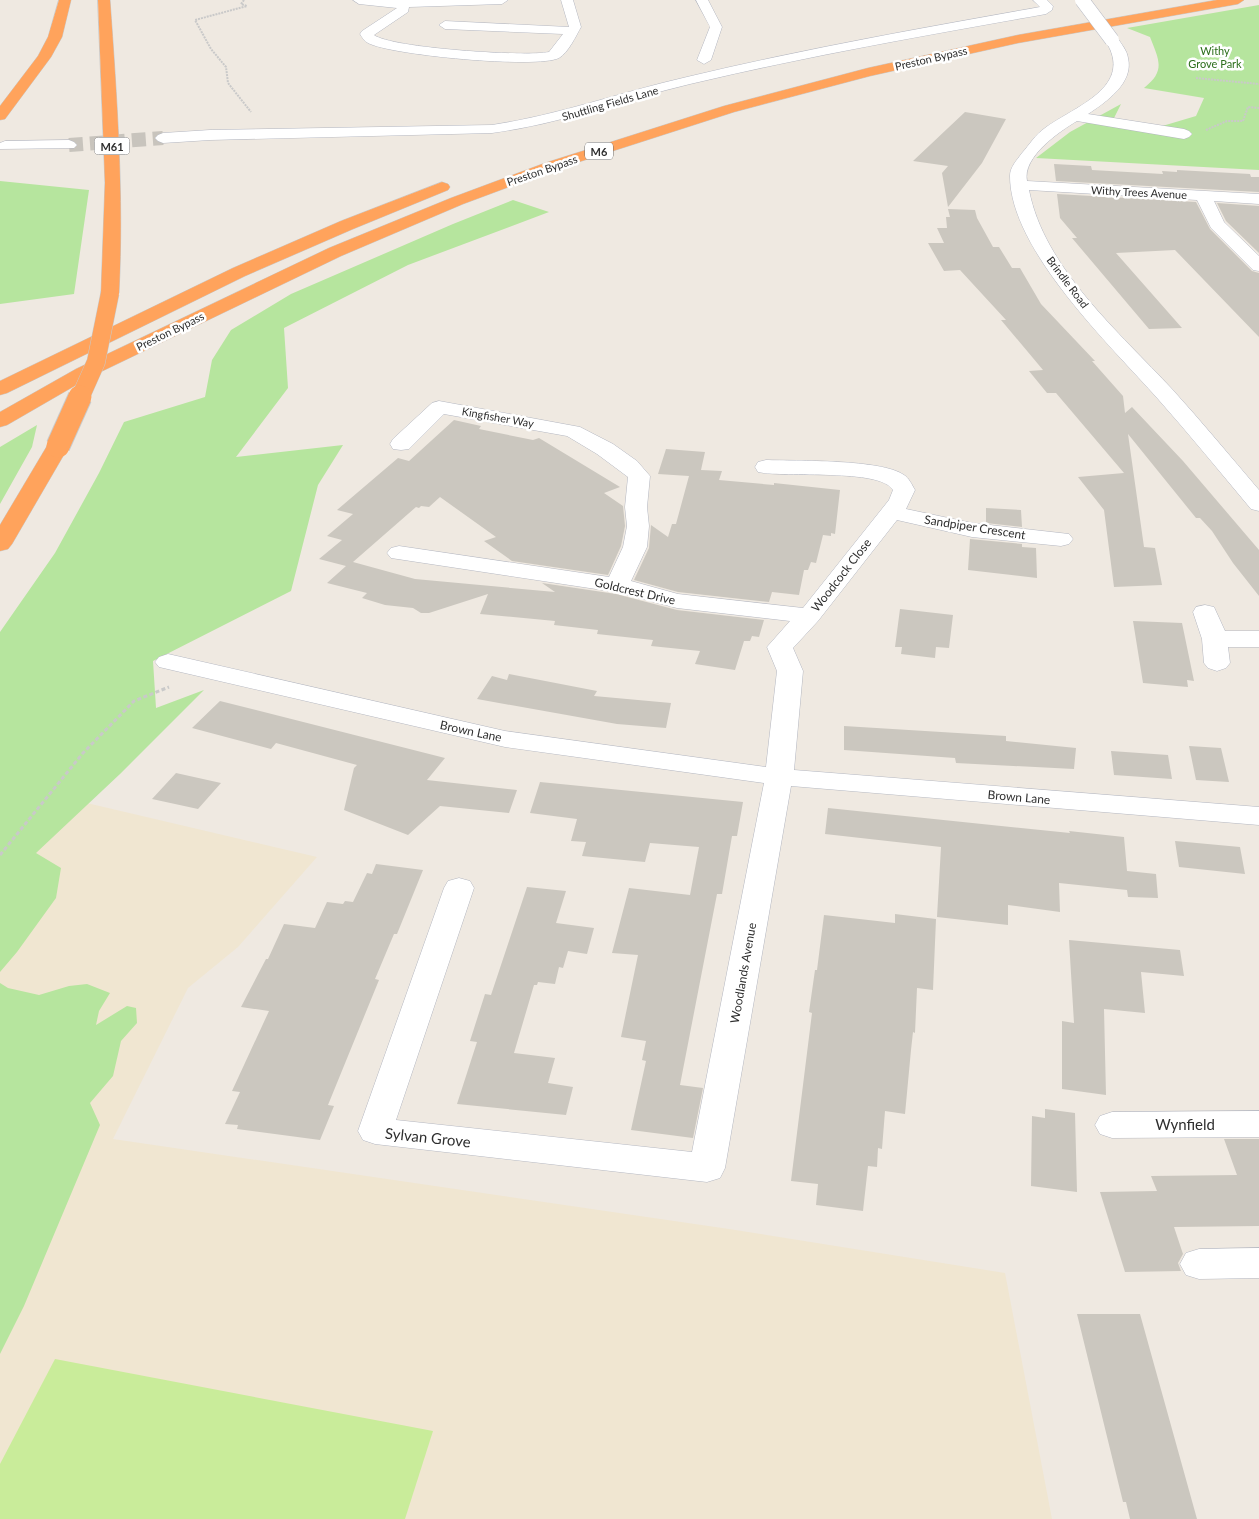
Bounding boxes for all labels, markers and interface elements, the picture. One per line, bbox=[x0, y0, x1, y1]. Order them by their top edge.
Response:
street label: Preston Bypass bbox=[894, 43, 969, 73]
park label: Withy Grove Park bbox=[1188, 44, 1242, 70]
street label: Shuttling Fields Lane bbox=[560, 83, 660, 123]
road number: M61 bbox=[94, 138, 130, 154]
road number: M6 bbox=[585, 142, 613, 160]
street label: Preston Bypass bbox=[505, 152, 579, 188]
street label: Withy Trees Avenue bbox=[1091, 183, 1188, 201]
street label: Brindle Road bbox=[1044, 254, 1092, 310]
street label: Preston Bypass bbox=[134, 309, 206, 353]
street label: Kingfisher Way bbox=[461, 404, 535, 430]
street label: Sandpiper Crescent bbox=[923, 512, 1027, 543]
street label: Woodcock Close bbox=[808, 535, 874, 615]
street label: Goldcrest Drive bbox=[593, 574, 677, 608]
street label: Brown Lane bbox=[439, 717, 503, 745]
street label: Brown Lane bbox=[987, 787, 1051, 807]
street label: Woodlands Avenue bbox=[727, 922, 759, 1024]
street label: Wynfield bbox=[1155, 1115, 1215, 1133]
street label: Sylvan Grove bbox=[384, 1124, 472, 1150]

